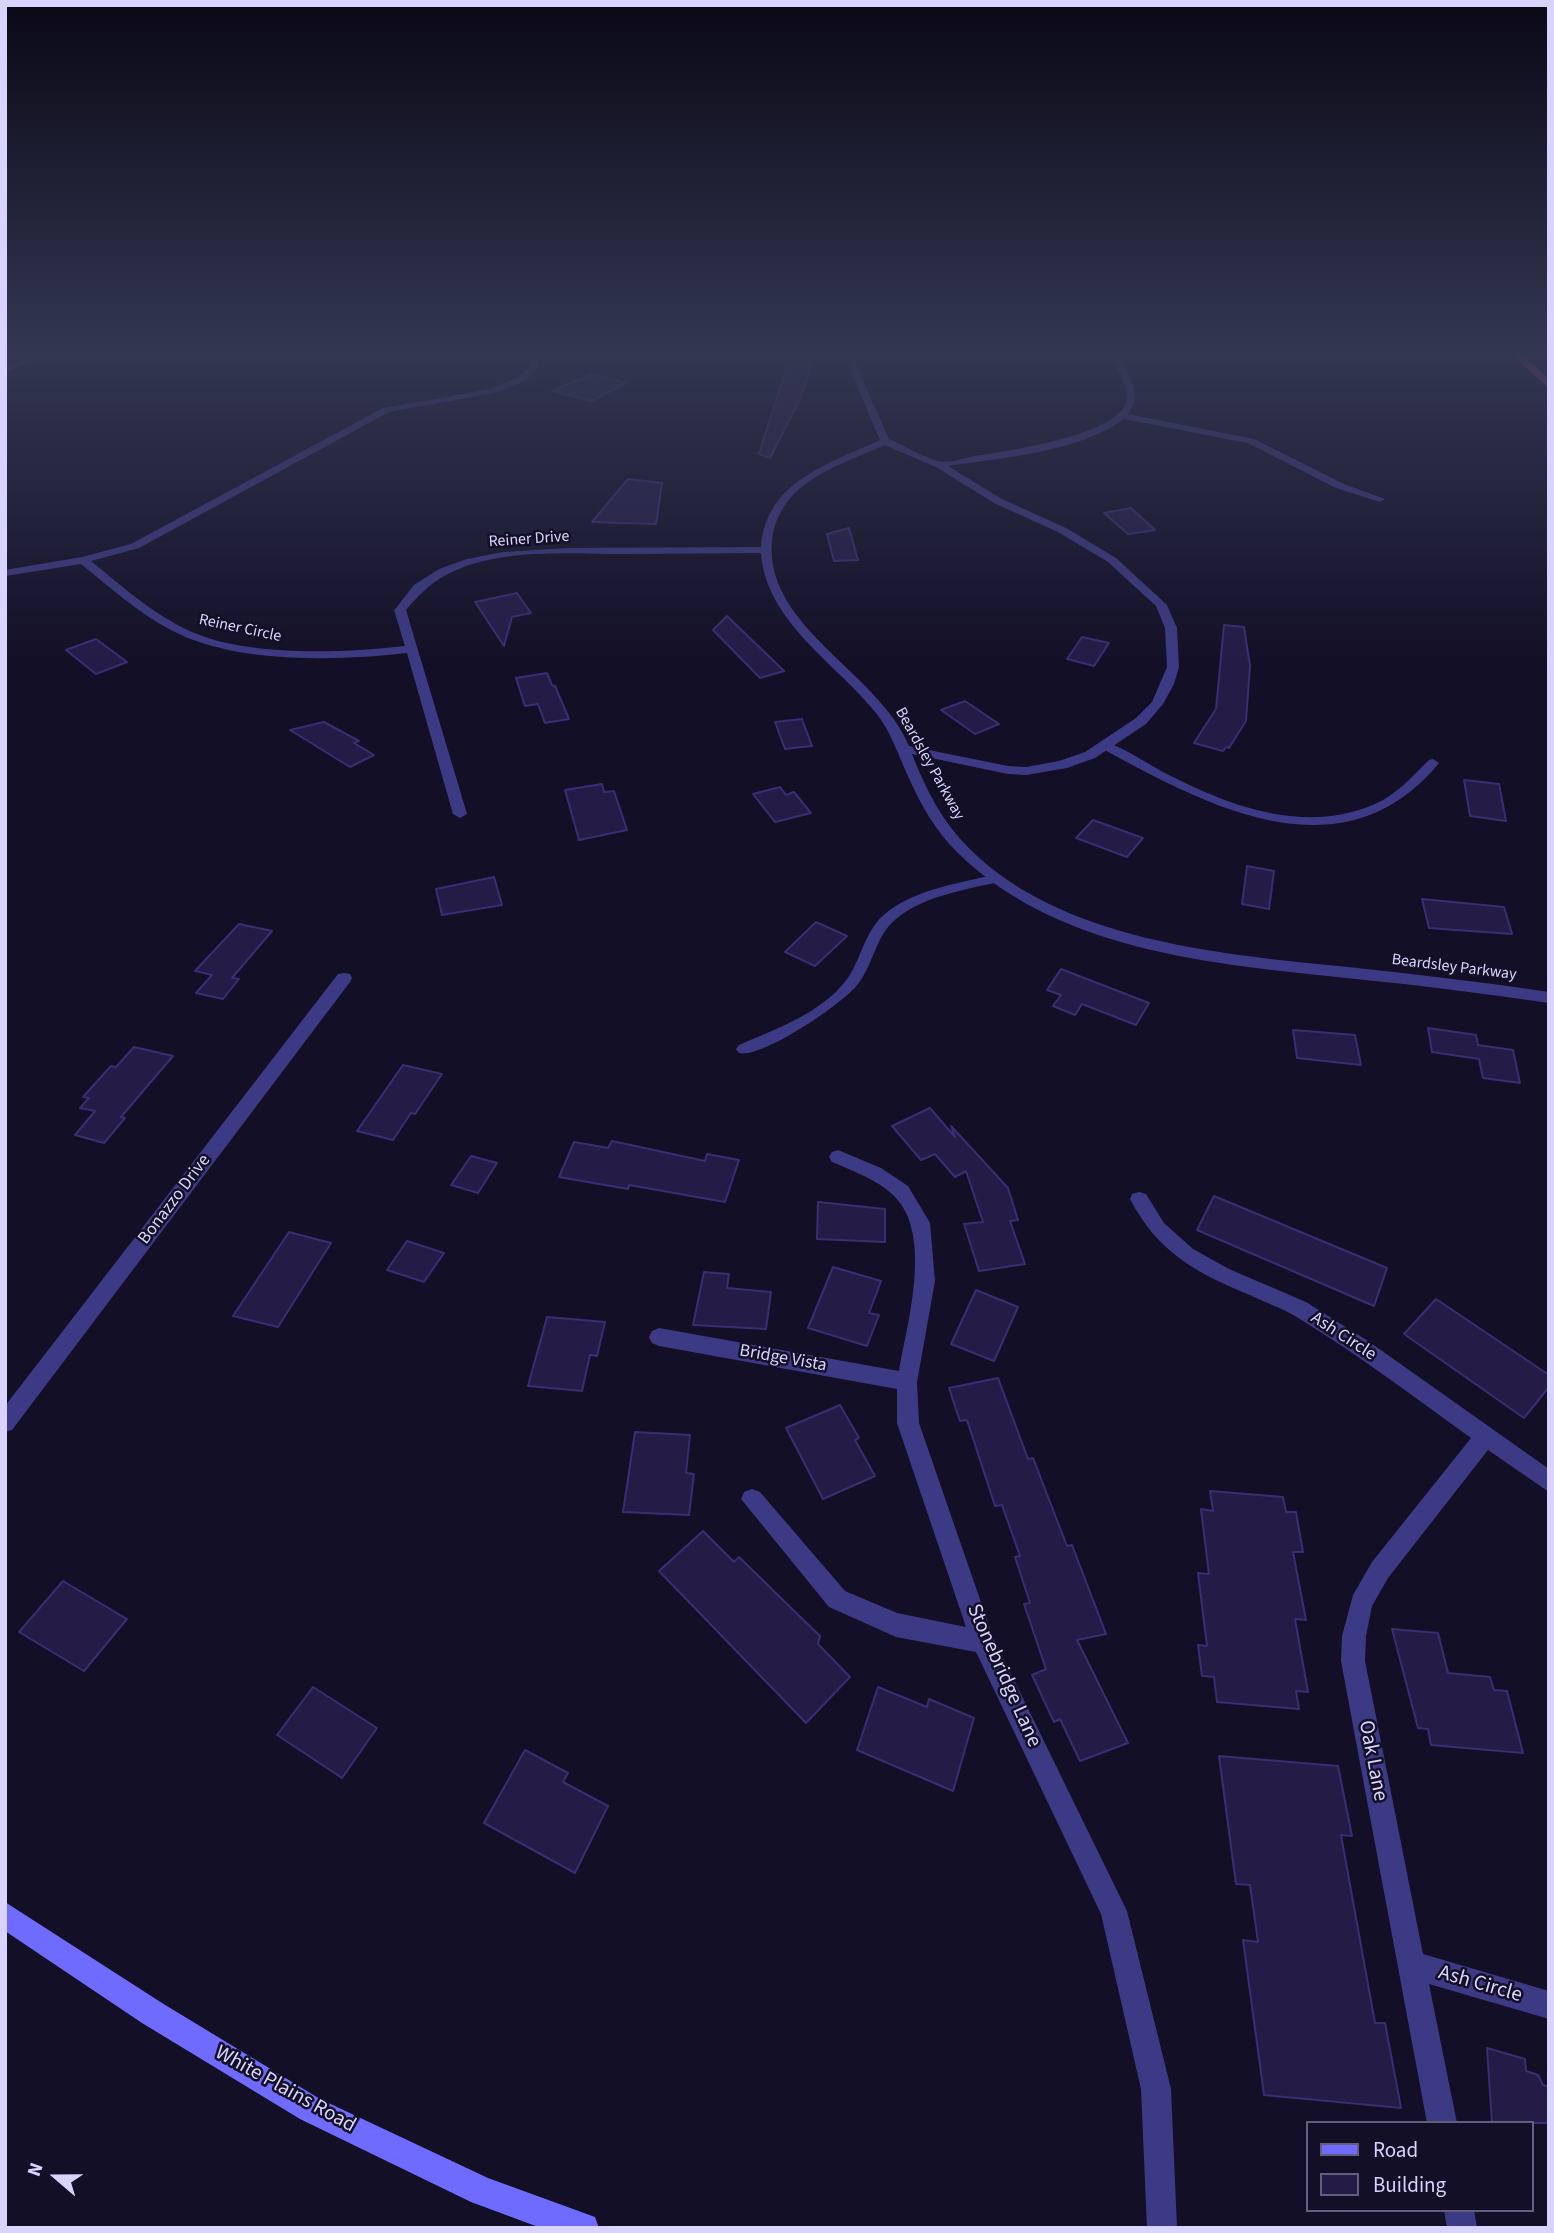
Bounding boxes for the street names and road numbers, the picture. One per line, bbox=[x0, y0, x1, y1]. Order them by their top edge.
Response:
street label: Reiner Drive bbox=[488, 528, 570, 552]
street label: Reiner Circle bbox=[197, 611, 283, 647]
street label: Beardsley Parkway bbox=[890, 704, 968, 824]
street label: Beardsley Parkway bbox=[1390, 951, 1518, 985]
street label: Bonazzo Drive bbox=[134, 1151, 216, 1249]
street label: Ash Circle bbox=[1306, 1308, 1380, 1366]
street label: Bridge Vista bbox=[738, 1341, 828, 1377]
street label: Stonebridge Lane bbox=[960, 1600, 1046, 1752]
street label: Oak Lane bbox=[1352, 1718, 1392, 1804]
street label: Ash Circle bbox=[1435, 1961, 1525, 2009]
street label: White Plains Road bbox=[210, 2041, 360, 2139]

